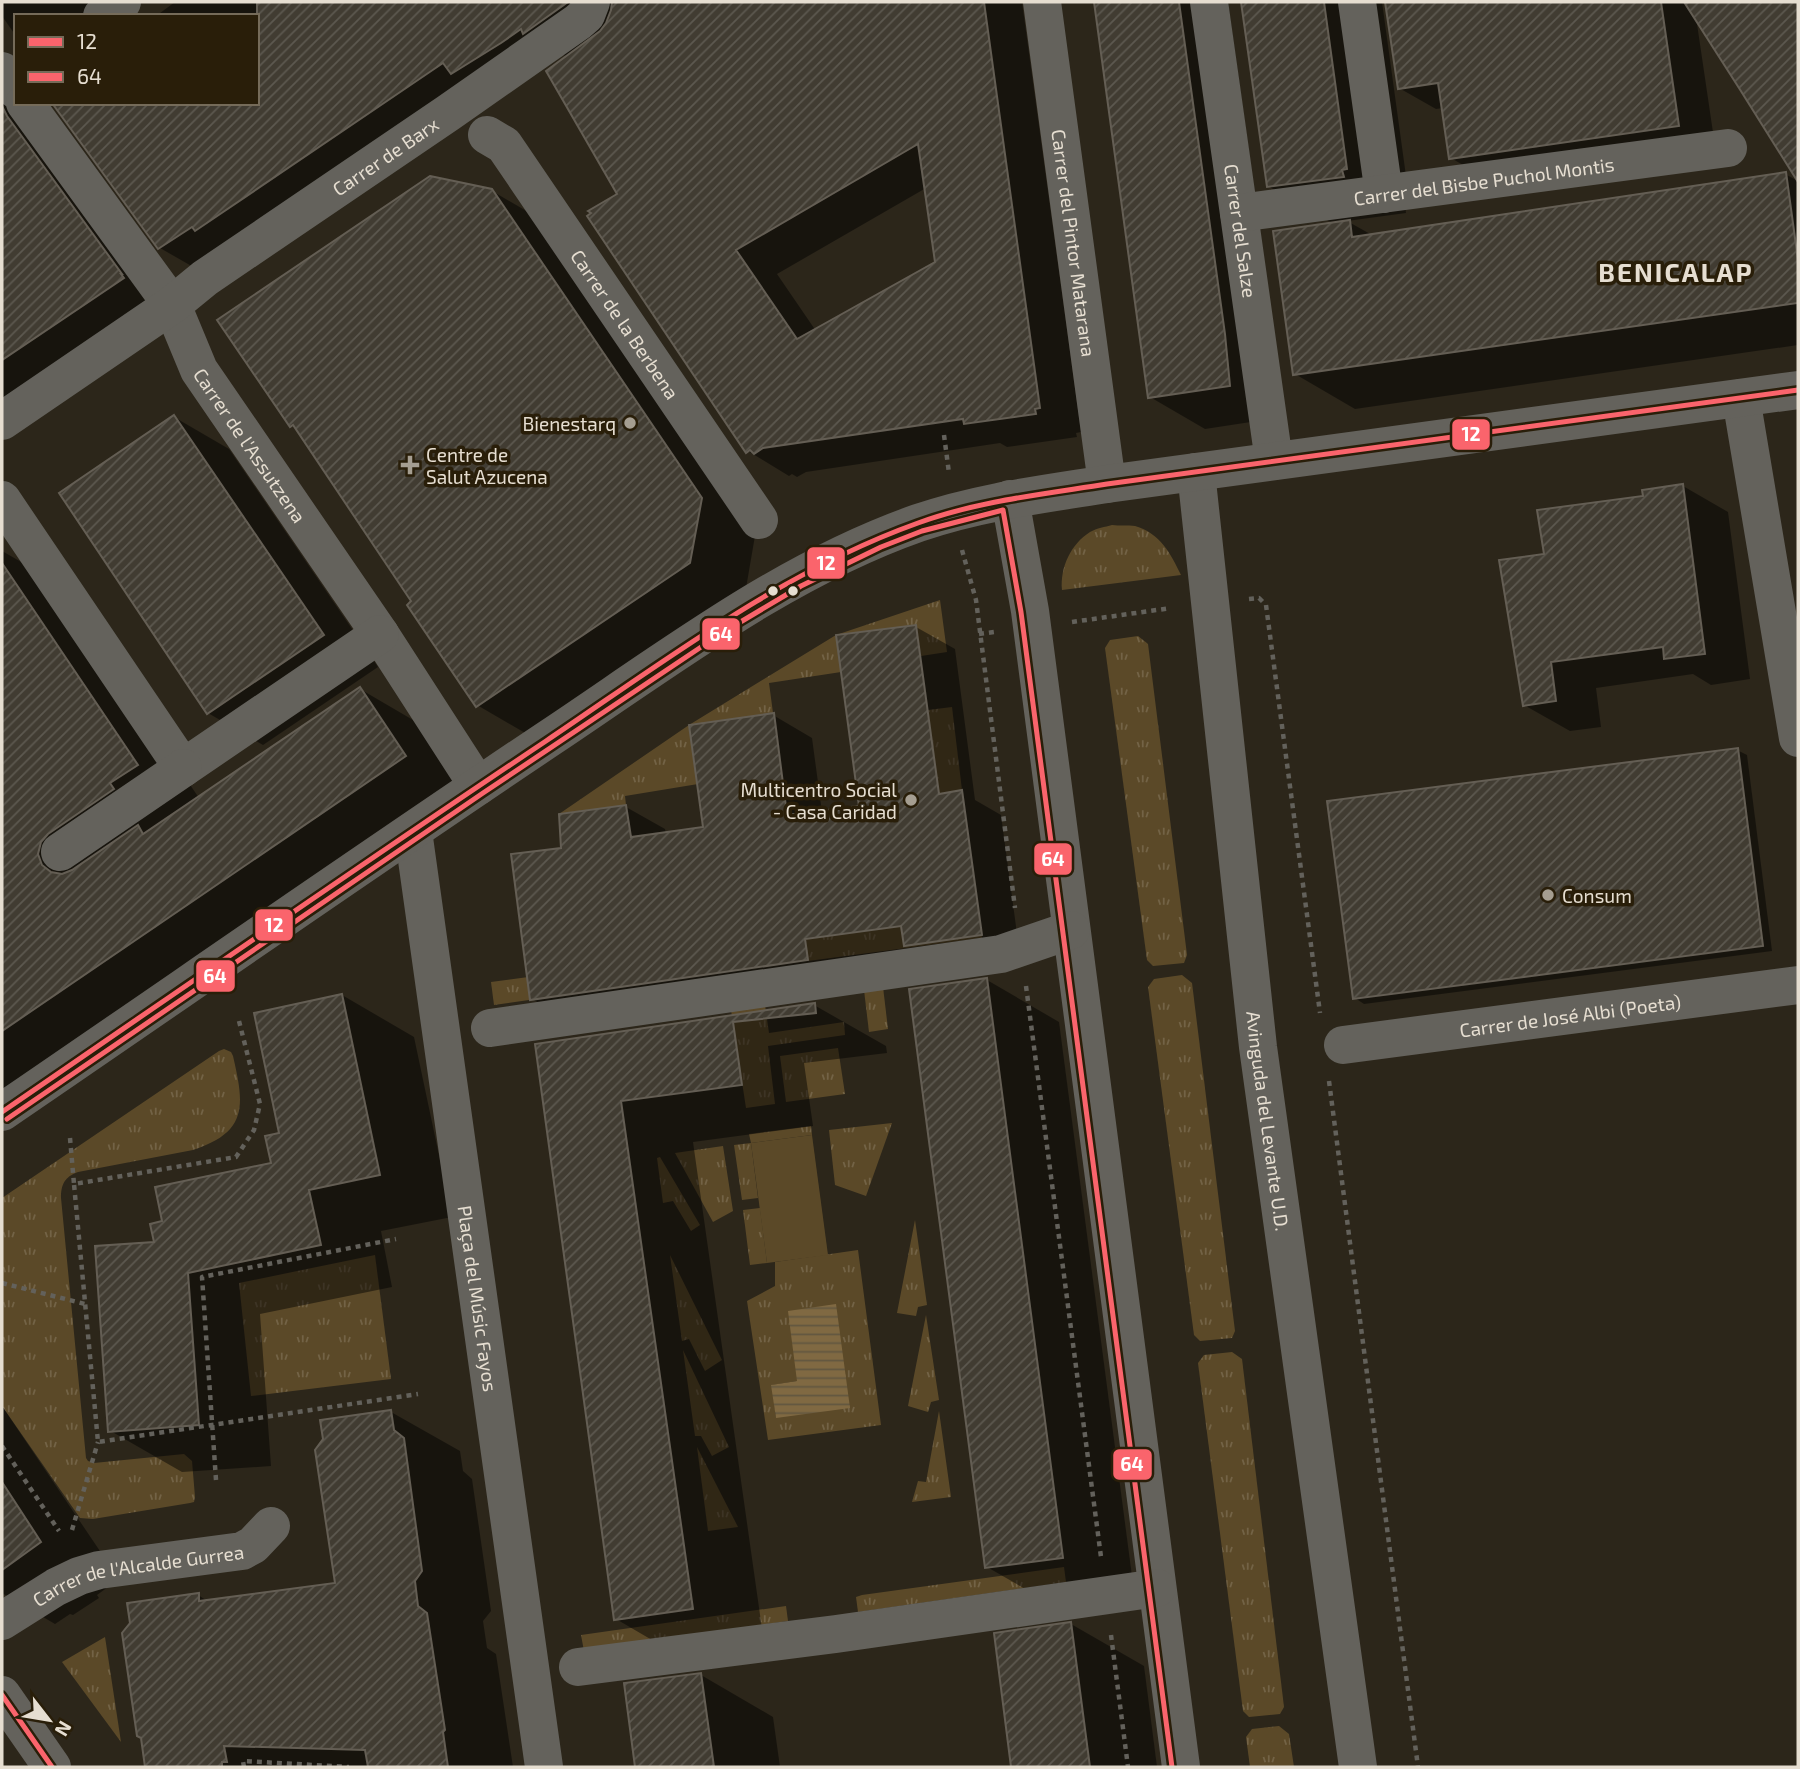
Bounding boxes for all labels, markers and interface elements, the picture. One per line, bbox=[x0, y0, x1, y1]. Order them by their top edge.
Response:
legend bbox=[14, 14, 259, 105]
text: 12 bbox=[77, 28, 97, 53]
text: 64 bbox=[77, 63, 102, 88]
street label: Carrer de Barx bbox=[328, 112, 442, 200]
street label: Carrer del Pintor Matarana bbox=[1048, 128, 1101, 358]
street label: Carrer del Bisbe Puchol Montis bbox=[1352, 152, 1616, 209]
street label: Carrer del Salze bbox=[1221, 162, 1262, 299]
street label: Carrer de la Berbena bbox=[567, 245, 685, 403]
district label: BENICALAP bbox=[1598, 256, 1754, 287]
street label: Carrer de l'Assutzena bbox=[189, 363, 311, 527]
place label: Bienestarq bbox=[523, 412, 616, 435]
marker: Bienestarq bbox=[622, 415, 638, 431]
line badge: 12 bbox=[1451, 418, 1491, 451]
text: 12 bbox=[1461, 422, 1481, 445]
place label: Centre de Salut Azucena bbox=[426, 443, 548, 488]
marker: Centre de Salut Azucena bbox=[400, 455, 420, 475]
line badge: 12 bbox=[806, 546, 846, 580]
text: 12 bbox=[816, 551, 836, 574]
unlabelled marker bbox=[766, 584, 780, 598]
unlabelled marker bbox=[786, 584, 800, 598]
line badge: 64 bbox=[701, 617, 741, 651]
text: 64 bbox=[709, 622, 733, 645]
place label: Multicentro Social - Casa Caridad bbox=[740, 778, 897, 823]
marker: Multicentro Social - Casa Caridad bbox=[903, 792, 919, 808]
line badge: 64 bbox=[1033, 842, 1073, 876]
text: 64 bbox=[1041, 847, 1065, 870]
place label: Consum bbox=[1562, 884, 1632, 907]
marker: Consum bbox=[1540, 887, 1556, 903]
line badge: 12 bbox=[254, 908, 294, 942]
text: 12 bbox=[264, 913, 284, 936]
line badge: 64 bbox=[195, 959, 236, 993]
text: 64 bbox=[203, 964, 227, 987]
street label: Carrer de José Albi (Poeta) bbox=[1458, 989, 1682, 1041]
street label: Avinguda del Levante U.D. bbox=[1243, 1010, 1295, 1232]
street label: Plaça del Músic Fayos bbox=[454, 1204, 503, 1393]
line badge: 64 bbox=[1112, 1448, 1153, 1481]
text: 64 bbox=[1120, 1452, 1144, 1475]
street label: Carrer de l'Alcalde Gurrea bbox=[28, 1539, 245, 1611]
north arrow bbox=[14, 1685, 84, 1755]
text: N bbox=[51, 1717, 77, 1741]

